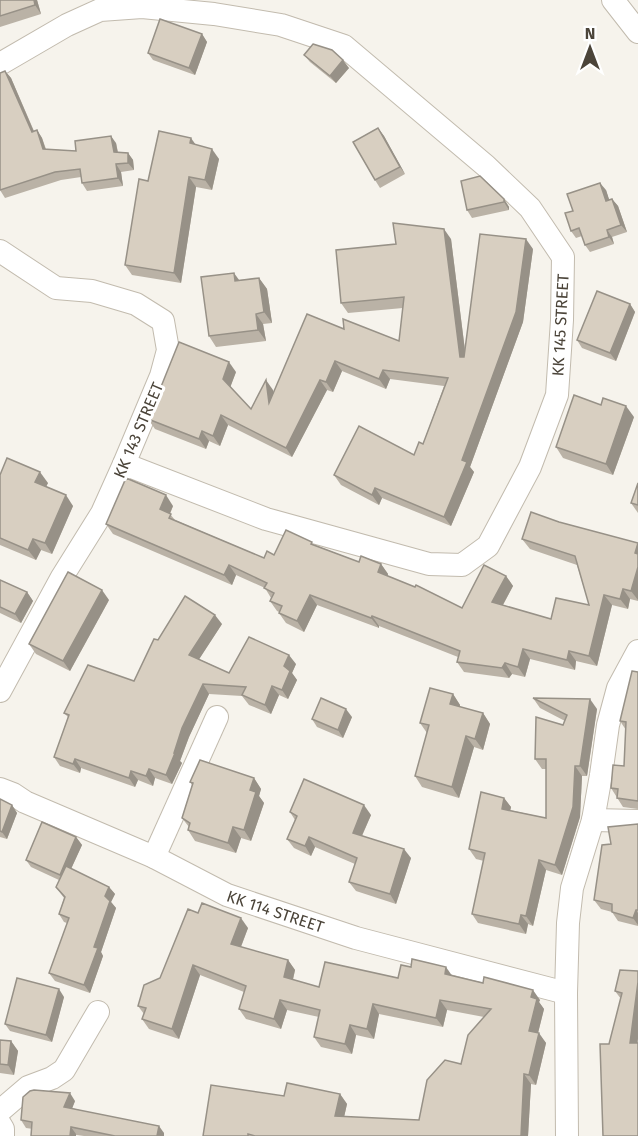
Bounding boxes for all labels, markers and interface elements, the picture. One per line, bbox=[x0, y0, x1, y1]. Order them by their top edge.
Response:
north arrow bbox=[560, 18, 620, 78]
text: N bbox=[585, 24, 595, 43]
street label: KK 145 STREET bbox=[548, 273, 573, 377]
street label: KK 143 STREET bbox=[110, 379, 167, 481]
street label: KK 114 STREET bbox=[224, 887, 327, 937]

